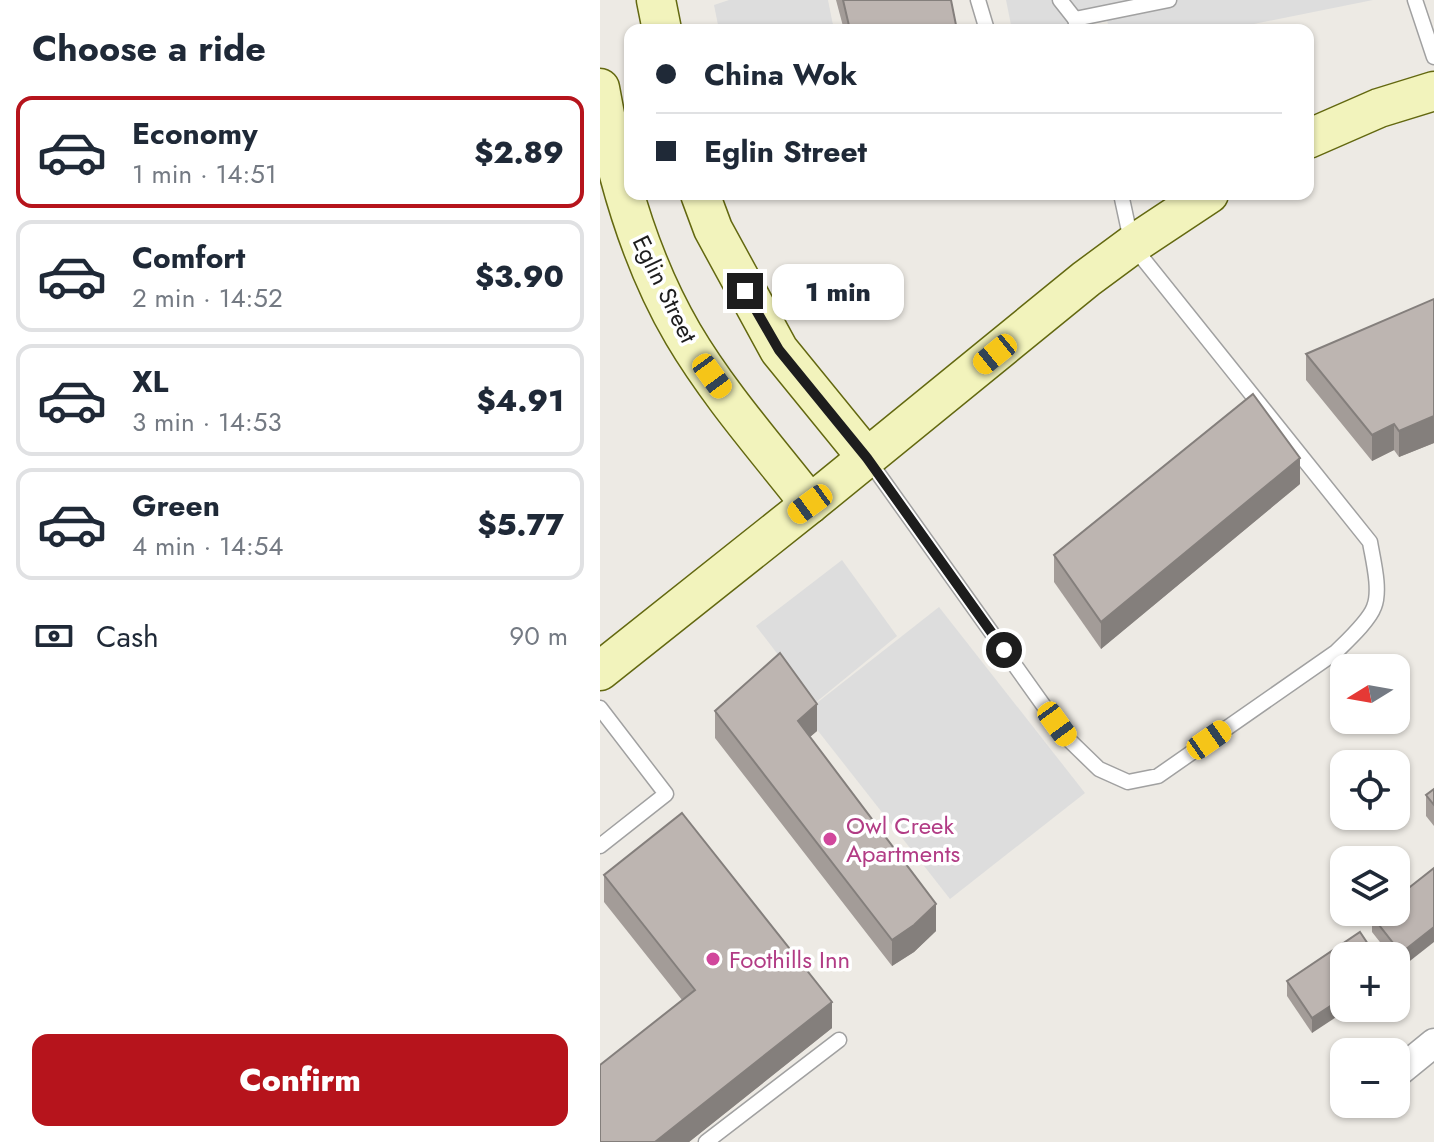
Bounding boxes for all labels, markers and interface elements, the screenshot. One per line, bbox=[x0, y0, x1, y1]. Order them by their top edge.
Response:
text: Choose a ride bbox=[32, 22, 266, 74]
text: China Wok bbox=[704, 53, 857, 96]
text: Economy bbox=[132, 112, 258, 155]
icon: car bbox=[36, 116, 108, 188]
text: Eglin Street bbox=[704, 130, 867, 173]
text: $2.89 bbox=[474, 131, 564, 174]
text: 1 min · 14:51 bbox=[132, 155, 277, 193]
street label: Eglin Street bbox=[624, 229, 706, 349]
text: Comfort bbox=[132, 236, 245, 279]
icon: car bbox=[36, 240, 108, 312]
text: $3.90 bbox=[475, 255, 564, 298]
callout: 1 min bbox=[773, 263, 905, 319]
route end bbox=[727, 273, 763, 309]
text: 1 min bbox=[805, 273, 871, 311]
text: 2 min · 14:52 bbox=[132, 279, 283, 317]
car bbox=[969, 330, 1021, 378]
car bbox=[688, 350, 736, 402]
text: XL bbox=[132, 360, 168, 403]
icon: car bbox=[36, 364, 108, 436]
text: $4.91 bbox=[476, 379, 564, 422]
text: 3 min · 14:53 bbox=[132, 403, 282, 441]
car bbox=[784, 480, 836, 528]
text: Green bbox=[132, 484, 220, 527]
icon: car bbox=[36, 488, 108, 560]
text: $5.77 bbox=[477, 503, 564, 546]
text: 4 min · 14:54 bbox=[132, 527, 284, 565]
icon: cash bbox=[32, 614, 76, 658]
text: Cash bbox=[96, 615, 159, 658]
text: 90 m bbox=[509, 617, 568, 655]
route start bbox=[986, 632, 1022, 668]
north arrow bbox=[1330, 654, 1410, 734]
map controls bbox=[1330, 654, 1410, 1118]
car bbox=[1033, 698, 1081, 750]
car bbox=[1182, 716, 1236, 764]
button: locate bbox=[1330, 750, 1410, 830]
place label: Owl Creek Apartments bbox=[846, 808, 960, 871]
marker: Owl Creek Apartments bbox=[821, 830, 839, 848]
button: layers bbox=[1330, 846, 1410, 926]
place label: Foothills Inn bbox=[729, 942, 850, 977]
button: + bbox=[1330, 942, 1410, 1022]
marker: Foothills Inn bbox=[704, 950, 722, 968]
button: Confirm bbox=[32, 1034, 568, 1126]
button: − bbox=[1330, 1038, 1410, 1118]

